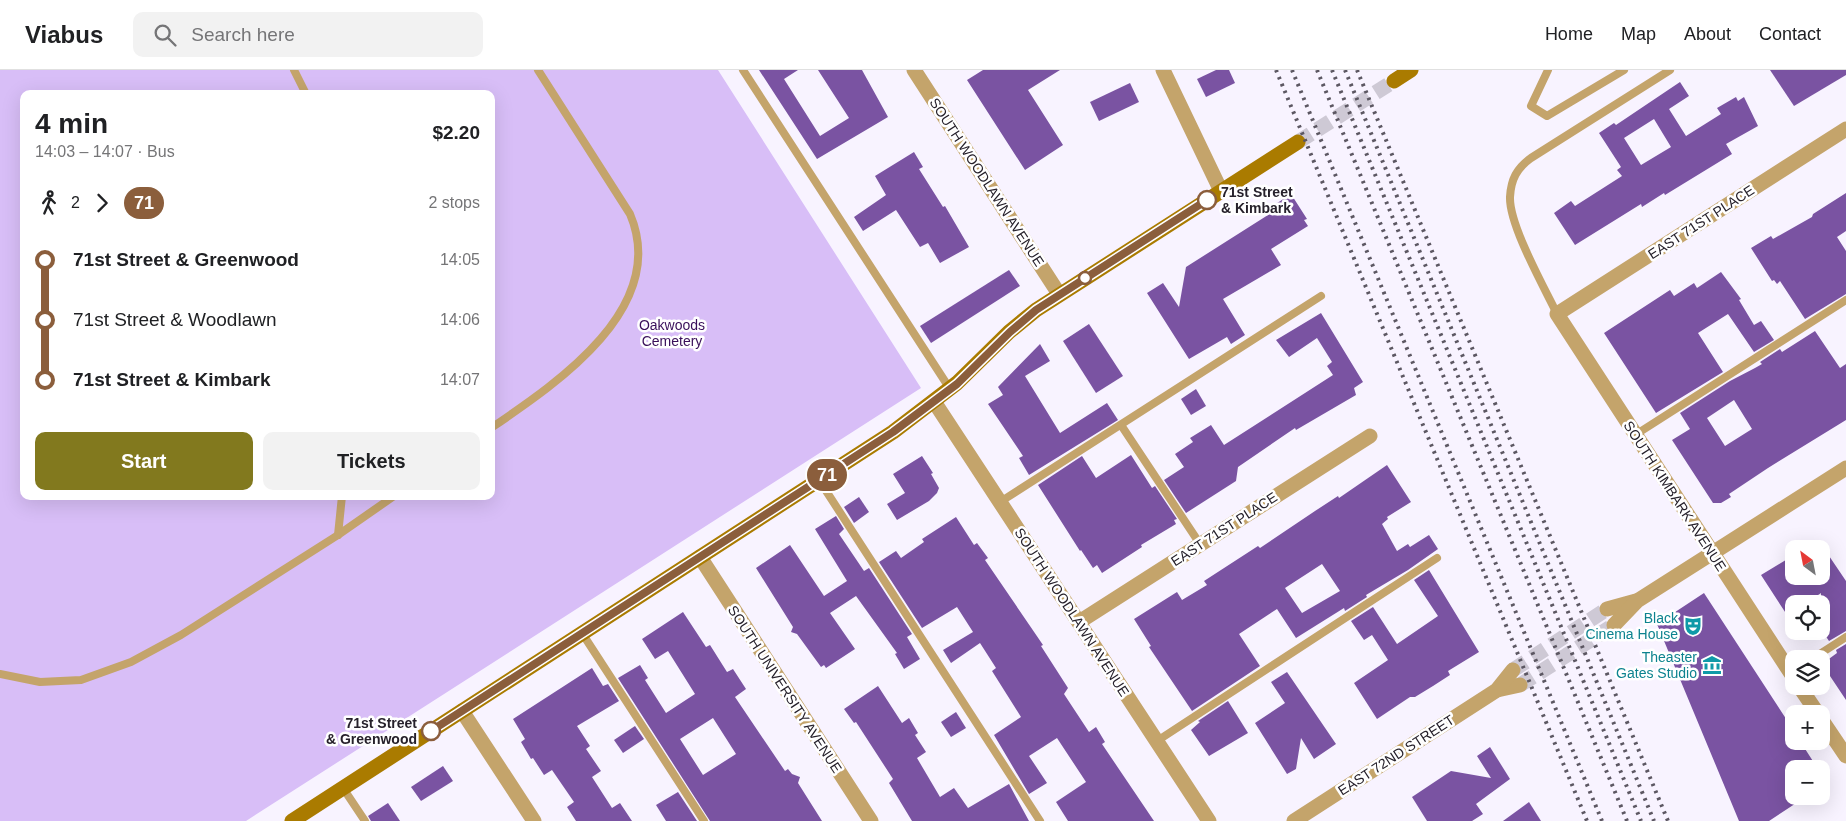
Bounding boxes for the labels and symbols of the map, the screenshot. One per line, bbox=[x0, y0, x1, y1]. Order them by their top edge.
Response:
street label: SOUTH WOODLAWN AVENUE bbox=[926, 95, 1048, 269]
street label: EAST 71ST PLACE bbox=[1645, 182, 1757, 262]
place label: 71st Street & Kimbark bbox=[1221, 184, 1293, 216]
marker: 71st Street & Kimbark bbox=[1197, 190, 1217, 210]
unlabelled marker bbox=[1078, 271, 1092, 285]
park label: Oakwoods Cemetery bbox=[639, 317, 705, 349]
street label: SOUTH KIMBARK AVENUE bbox=[1620, 418, 1730, 574]
line badge: 71 bbox=[804, 459, 850, 491]
street label: EAST 71ST PLACE bbox=[1168, 489, 1280, 569]
street label: SOUTH WOODLAWN AVENUE bbox=[1011, 525, 1133, 699]
north arrow bbox=[1785, 540, 1830, 585]
street label: SOUTH UNIVERSITY AVENUE bbox=[725, 602, 845, 776]
place label: Black Cinema House bbox=[1585, 610, 1679, 642]
theatre icon: Black Cinema House bbox=[1682, 615, 1704, 637]
place label: Theaster Gates Studio bbox=[1616, 649, 1697, 681]
museum icon: Theaster Gates Studio bbox=[1701, 654, 1723, 676]
street label: EAST 72ND STREET bbox=[1335, 711, 1457, 799]
place label: 71st Street & Greenwood bbox=[326, 715, 417, 747]
marker: 71st Street & Greenwood bbox=[421, 721, 441, 741]

